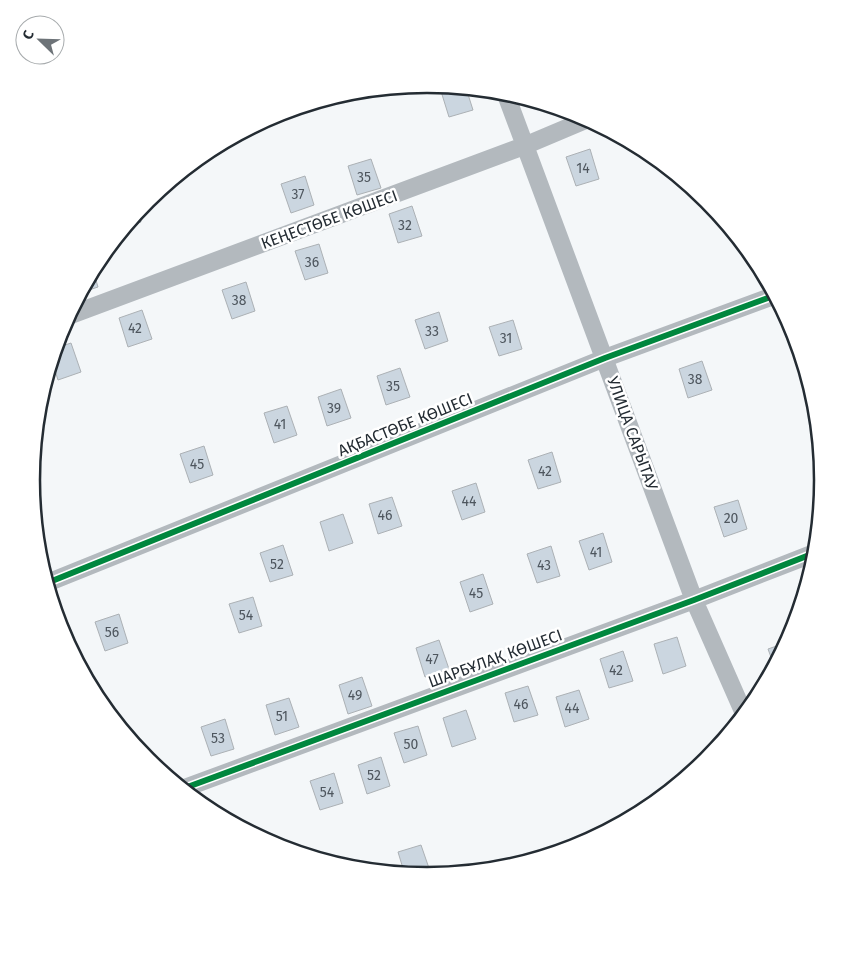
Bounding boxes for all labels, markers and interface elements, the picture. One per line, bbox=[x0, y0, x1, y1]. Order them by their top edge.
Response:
north arrow bbox=[15, 15, 65, 65]
text: С bbox=[19, 28, 38, 42]
house number: 14 bbox=[576, 160, 590, 177]
house number: 35 bbox=[357, 169, 371, 186]
street label: КЕҢЕСТӨБЕ КӨШЕСІ bbox=[258, 186, 400, 253]
house number: 37 bbox=[291, 186, 305, 203]
house number: 32 bbox=[398, 217, 412, 234]
house number: 36 bbox=[305, 254, 319, 271]
house number: 38 bbox=[232, 292, 247, 309]
house number: 42 bbox=[128, 320, 142, 337]
house number: 33 bbox=[425, 323, 439, 340]
house number: 31 bbox=[500, 330, 512, 347]
house number: 38 bbox=[688, 371, 703, 388]
street label: УЛИЦА САРЫТАУ bbox=[603, 374, 662, 493]
house number: 35 bbox=[386, 378, 400, 395]
street label: АҚБАСТӨБЕ КӨШЕСІ bbox=[335, 389, 475, 460]
house number: 39 bbox=[327, 400, 341, 417]
house number: 41 bbox=[274, 416, 286, 433]
house number: 45 bbox=[190, 456, 204, 473]
house number: 42 bbox=[538, 463, 552, 480]
house number: 44 bbox=[462, 493, 477, 510]
house number: 46 bbox=[378, 507, 392, 524]
house number: 20 bbox=[724, 510, 739, 527]
house number: 41 bbox=[590, 544, 602, 561]
house number: 52 bbox=[270, 556, 284, 573]
house number: 43 bbox=[537, 557, 551, 574]
house number: 45 bbox=[469, 585, 483, 602]
house number: 54 bbox=[239, 607, 254, 624]
house number: 56 bbox=[105, 624, 119, 641]
street label: ШАРБҰЛАҚ КӨШЕСІ bbox=[426, 625, 565, 692]
house number: 47 bbox=[425, 651, 439, 668]
house number: 42 bbox=[609, 662, 623, 679]
house number: 49 bbox=[348, 687, 362, 704]
house number: 46 bbox=[514, 696, 528, 713]
house number: 44 bbox=[565, 700, 580, 717]
house number: 51 bbox=[276, 708, 288, 725]
house number: 53 bbox=[211, 730, 225, 747]
house number: 50 bbox=[404, 736, 419, 753]
house number: 52 bbox=[367, 767, 381, 784]
house number: 54 bbox=[320, 784, 335, 801]

